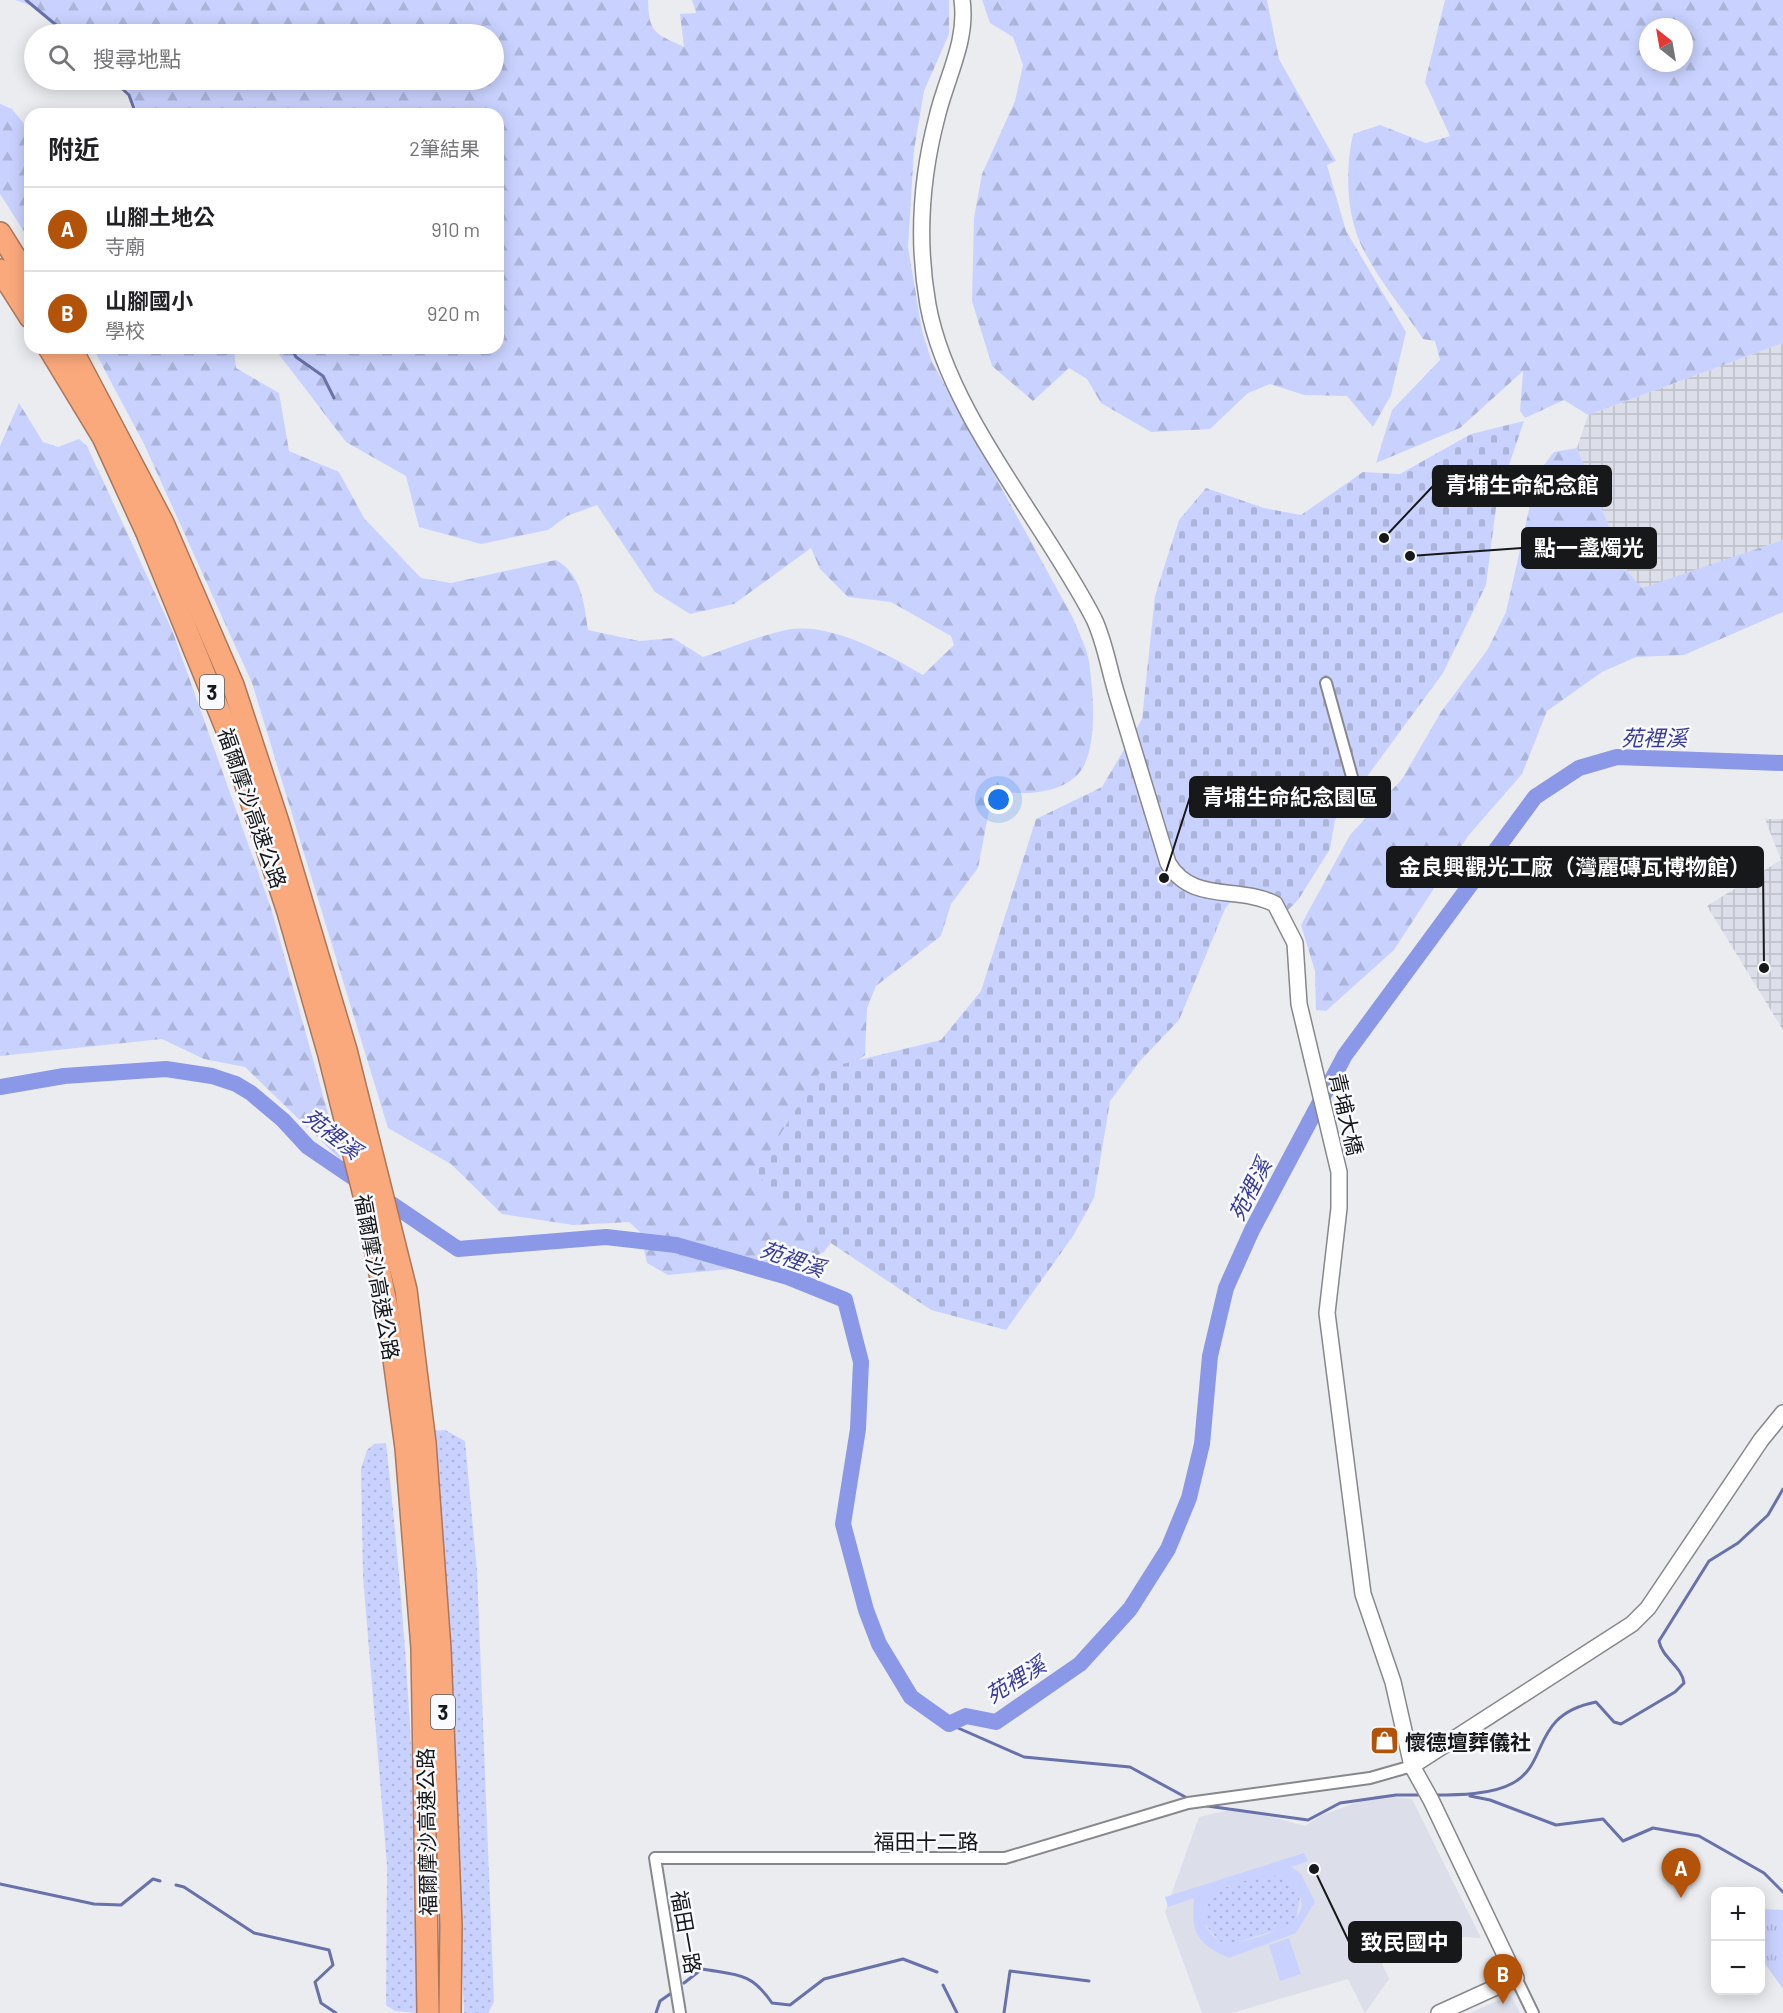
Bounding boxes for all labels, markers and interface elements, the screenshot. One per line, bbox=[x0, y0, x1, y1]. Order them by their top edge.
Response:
north arrow bbox=[1639, 18, 1693, 72]
search box bbox=[24, 24, 504, 90]
icon: search bbox=[45, 41, 78, 74]
text: 搜尋地點 bbox=[93, 45, 181, 71]
text: 附近 bbox=[48, 133, 100, 164]
text: 2筆結果 bbox=[409, 136, 480, 160]
text: 山腳土地公 bbox=[105, 203, 215, 229]
text: A bbox=[61, 217, 74, 241]
text: 910 m bbox=[431, 217, 480, 241]
text: 寺廟 bbox=[105, 234, 145, 258]
text: 山腳國小 bbox=[105, 287, 193, 313]
text: B bbox=[61, 301, 74, 325]
text: 920 m bbox=[427, 301, 480, 325]
text: 學校 bbox=[105, 318, 145, 342]
callout: 青埔生命紀念館 bbox=[1433, 466, 1611, 506]
text: 青埔生命紀念館 bbox=[1445, 471, 1599, 497]
callout: 點一盞燭光 bbox=[1522, 528, 1656, 568]
text: 點一盞燭光 bbox=[1534, 534, 1644, 560]
road number: 3 bbox=[200, 675, 224, 709]
water label: 苑裡溪 bbox=[1621, 724, 1690, 750]
street label: 福爾摩沙高速公路 bbox=[214, 725, 292, 891]
callout: 青埔生命紀念園區 bbox=[1190, 777, 1390, 817]
text: 青埔生命紀念園區 bbox=[1202, 783, 1378, 809]
your location bbox=[984, 785, 1013, 814]
callout: 金良興觀光工廠（灣麗磚瓦博物館） bbox=[1387, 847, 1763, 887]
text: 金良興觀光工廠（灣麗磚瓦博物館） bbox=[1399, 853, 1751, 879]
street label: 青埔大橋 bbox=[1325, 1070, 1369, 1158]
water label: 苑裡溪 bbox=[299, 1102, 369, 1165]
water label: 苑裡溪 bbox=[1222, 1151, 1277, 1224]
street label: 福爾摩沙高速公路 bbox=[351, 1192, 405, 1362]
water label: 苑裡溪 bbox=[758, 1235, 831, 1282]
water label: 苑裡溪 bbox=[980, 1649, 1052, 1708]
road number: 3 bbox=[431, 1695, 455, 1729]
shop icon: 懷德壇葬儀社 bbox=[1368, 1725, 1400, 1757]
place label: 懷德壇葬儀社 bbox=[1405, 1729, 1531, 1754]
street label: 福爾摩沙高速公路 bbox=[412, 1748, 440, 1916]
street label: 福田十二路 bbox=[874, 1828, 979, 1853]
pin: A bbox=[1662, 1848, 1700, 1898]
map controls bbox=[1711, 1887, 1765, 1995]
button: + bbox=[1711, 1887, 1765, 1941]
street label: 福田一路 bbox=[667, 1888, 707, 1976]
callout: 致民國中 bbox=[1349, 1922, 1461, 1962]
text: 致民國中 bbox=[1361, 1928, 1449, 1954]
button: − bbox=[1711, 1941, 1765, 1995]
pin: B bbox=[1484, 1954, 1522, 2004]

